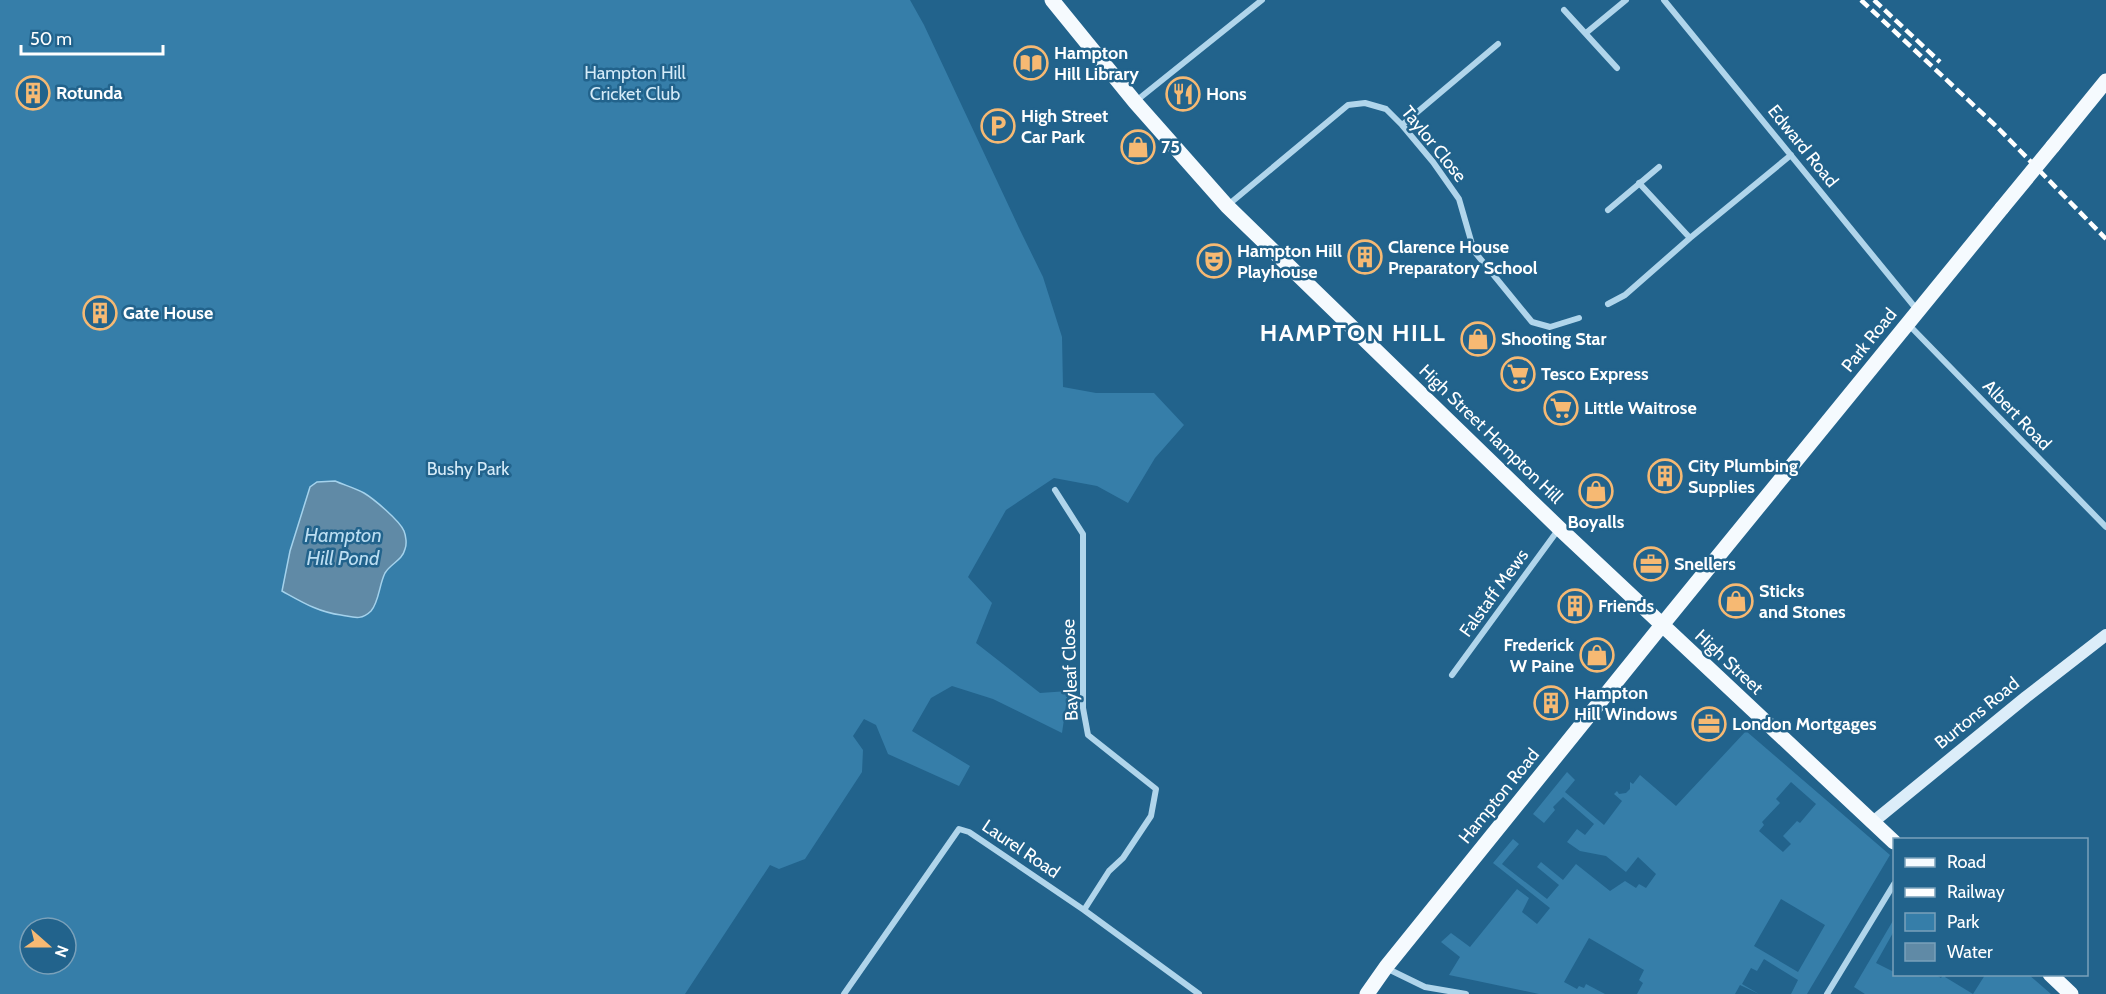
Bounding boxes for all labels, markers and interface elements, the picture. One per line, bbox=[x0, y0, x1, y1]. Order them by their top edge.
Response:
scale bar bbox=[21, 18, 164, 56]
text: 50 m bbox=[30, 28, 72, 50]
place label: Hampton Hill Library bbox=[1054, 42, 1139, 85]
library icon: Hampton Hill Library bbox=[1013, 45, 1049, 81]
park label: Hampton Hill Cricket Club bbox=[584, 62, 687, 105]
building icon: Rotunda bbox=[15, 75, 51, 111]
restaurant icon: Hons bbox=[1165, 76, 1201, 112]
place label: Rotunda bbox=[56, 82, 122, 104]
place label: Hons bbox=[1206, 83, 1247, 105]
street label: Edward Road bbox=[1763, 100, 1843, 192]
street label: Taylor Close bbox=[1397, 102, 1471, 186]
place label: High Street Car Park bbox=[1021, 105, 1108, 148]
parking icon: High Street Car Park bbox=[980, 108, 1016, 144]
shop icon: 75 bbox=[1120, 129, 1156, 165]
place label: 75 bbox=[1161, 136, 1180, 158]
place label: Clarence House Preparatory School bbox=[1388, 236, 1538, 279]
building icon: Clarence House Preparatory School bbox=[1347, 239, 1383, 275]
place label: Hampton Hill Playhouse bbox=[1237, 240, 1342, 283]
theatre icon: Hampton Hill Playhouse bbox=[1196, 243, 1232, 279]
building icon: Gate House bbox=[82, 295, 118, 331]
place label: Gate House bbox=[123, 302, 213, 324]
street label: Park Road bbox=[1837, 304, 1901, 376]
district label: HAMPTON HILL bbox=[1260, 318, 1446, 347]
shop icon: Shooting Star bbox=[1460, 321, 1496, 357]
place label: Shooting Star bbox=[1501, 328, 1607, 350]
supermarket icon: Tesco Express bbox=[1500, 356, 1536, 392]
street label: High Street Hampton Hill bbox=[1415, 360, 1568, 509]
place label: Tesco Express bbox=[1541, 363, 1649, 385]
street label: Albert Road bbox=[1978, 375, 2056, 455]
supermarket icon: Little Waitrose bbox=[1543, 390, 1579, 426]
place label: Little Waitrose bbox=[1584, 397, 1697, 419]
place label: City Plumbing Supplies bbox=[1688, 455, 1798, 498]
park label: Bushy Park bbox=[427, 458, 510, 480]
building icon: City Plumbing Supplies bbox=[1647, 458, 1683, 494]
shop icon: Boyalls bbox=[1578, 473, 1614, 509]
place label: Boyalls bbox=[1568, 511, 1625, 533]
water label: Hampton Hill Pond bbox=[304, 523, 382, 570]
street label: Falstaff Mews bbox=[1455, 545, 1533, 641]
office icon: Snellers bbox=[1633, 546, 1669, 582]
place label: Snellers bbox=[1674, 553, 1736, 575]
place label: Sticks and Stones bbox=[1759, 580, 1846, 623]
shop icon: Sticks and Stones bbox=[1718, 583, 1754, 619]
building icon: Friends bbox=[1557, 588, 1593, 624]
place label: Friends bbox=[1598, 595, 1655, 617]
street label: Bayleaf Close bbox=[1057, 619, 1083, 721]
street label: High Street bbox=[1690, 625, 1768, 699]
place label: Frederick W Paine bbox=[1503, 634, 1574, 677]
shop icon: Frederick W Paine bbox=[1579, 637, 1615, 673]
street label: Burtons Road bbox=[1930, 672, 2024, 754]
place label: Hampton Hill Windows bbox=[1574, 682, 1678, 725]
building icon: Hampton Hill Windows bbox=[1533, 685, 1569, 721]
office icon: London Mortgages bbox=[1691, 706, 1727, 742]
place label: London Mortgages bbox=[1732, 713, 1877, 735]
street label: Hampton Road bbox=[1454, 744, 1544, 848]
street label: Laurel Road bbox=[978, 815, 1064, 883]
legend bbox=[1893, 838, 2088, 976]
text: Road bbox=[1947, 851, 1986, 873]
text: Railway bbox=[1947, 881, 2005, 903]
text: Park bbox=[1947, 911, 1980, 933]
north arrow bbox=[18, 916, 78, 976]
text: Water bbox=[1947, 941, 1993, 963]
text: N bbox=[51, 943, 72, 960]

